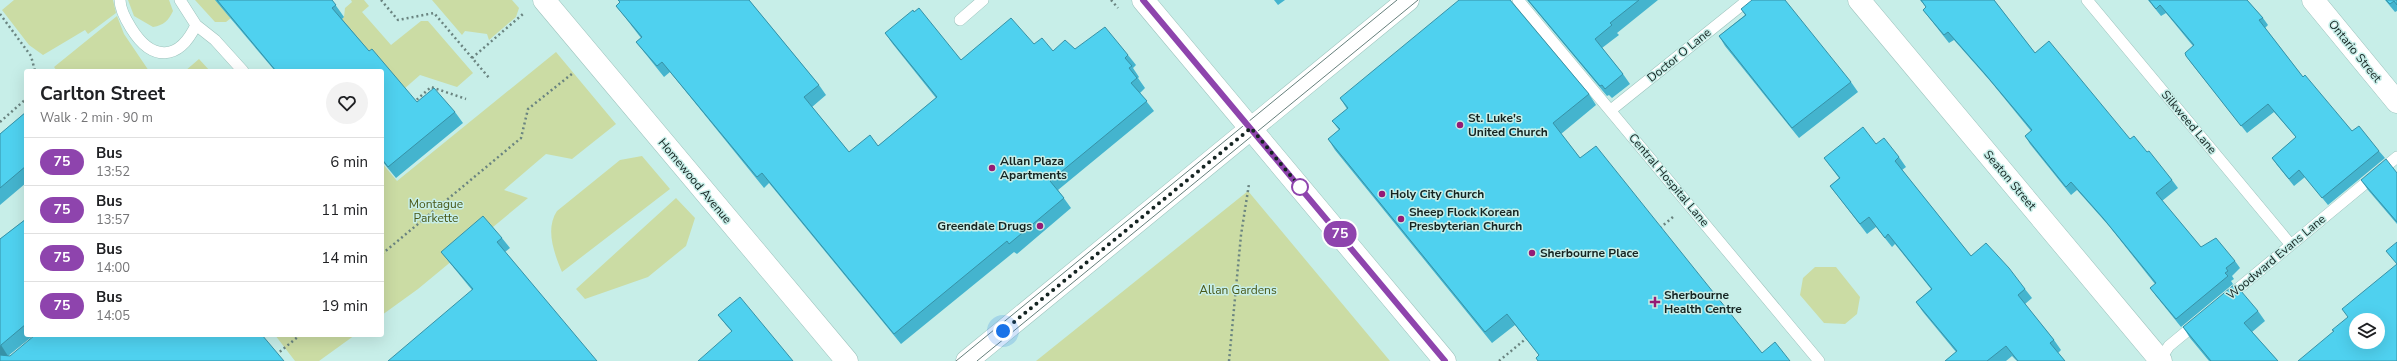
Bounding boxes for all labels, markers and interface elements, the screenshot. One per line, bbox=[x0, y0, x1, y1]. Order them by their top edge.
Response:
street label: Ontario Street bbox=[2325, 16, 2386, 86]
street label: Doctor O Lane bbox=[1644, 24, 1714, 86]
text: Carlton Street bbox=[40, 81, 165, 107]
button: heart bbox=[326, 82, 368, 124]
street label: Silkweed Lane bbox=[2158, 87, 2220, 157]
text: Walk · 2 min · 90 m bbox=[40, 109, 153, 127]
place label: St. Luke's United Church bbox=[1468, 110, 1548, 140]
marker: St. Luke's United Church bbox=[1455, 120, 1465, 130]
street label: Central Hospital Lane bbox=[1625, 130, 1713, 230]
street label: Homewood Avenue bbox=[655, 135, 735, 227]
text: Bus bbox=[96, 143, 122, 163]
street label: Seaton Street bbox=[1980, 147, 2040, 214]
text: 75 bbox=[54, 152, 70, 171]
text: 6 min bbox=[330, 152, 368, 172]
place label: Allan Plaza Apartments bbox=[1000, 153, 1067, 183]
text: 13:52 bbox=[96, 163, 130, 181]
marker: Allan Plaza Apartments bbox=[987, 163, 997, 173]
unlabelled marker bbox=[1291, 178, 1309, 196]
place label: Holy City Church bbox=[1390, 186, 1484, 202]
marker: Holy City Church bbox=[1377, 189, 1387, 199]
text: Bus bbox=[96, 191, 122, 211]
park label: Montague Parkette bbox=[409, 196, 463, 226]
text: 75 bbox=[54, 200, 70, 219]
text: 11 min bbox=[321, 200, 368, 220]
place label: Sheep Flock Korean Presbyterian Church bbox=[1409, 204, 1522, 234]
text: 13:57 bbox=[96, 211, 130, 229]
street label: Woodward Evans Lane bbox=[2223, 211, 2329, 303]
marker: Sheep Flock Korean Presbyterian Church bbox=[1396, 214, 1406, 224]
place label: Greendale Drugs bbox=[937, 218, 1032, 234]
marker: Greendale Drugs bbox=[1035, 221, 1045, 231]
line badge: 75 bbox=[1322, 221, 1358, 247]
text: 75 bbox=[1332, 224, 1348, 243]
text: Bus bbox=[96, 239, 122, 259]
place label: Sherbourne Place bbox=[1540, 245, 1639, 261]
text: 75 bbox=[54, 248, 70, 267]
text: 14 min bbox=[321, 248, 368, 268]
marker: Sherbourne Place bbox=[1527, 248, 1537, 258]
text: 14:00 bbox=[96, 259, 130, 277]
park label: Allan Gardens bbox=[1199, 282, 1277, 298]
text: Bus bbox=[96, 287, 122, 307]
place label: Sherbourne Health Centre bbox=[1664, 287, 1742, 317]
text: 75 bbox=[54, 296, 70, 315]
text: 19 min bbox=[321, 296, 368, 316]
marker: Sherbourne Health Centre bbox=[1649, 296, 1661, 308]
text: 14:05 bbox=[96, 307, 130, 325]
map controls bbox=[2349, 313, 2385, 349]
button: layers bbox=[2349, 313, 2385, 349]
your location bbox=[993, 321, 1013, 341]

